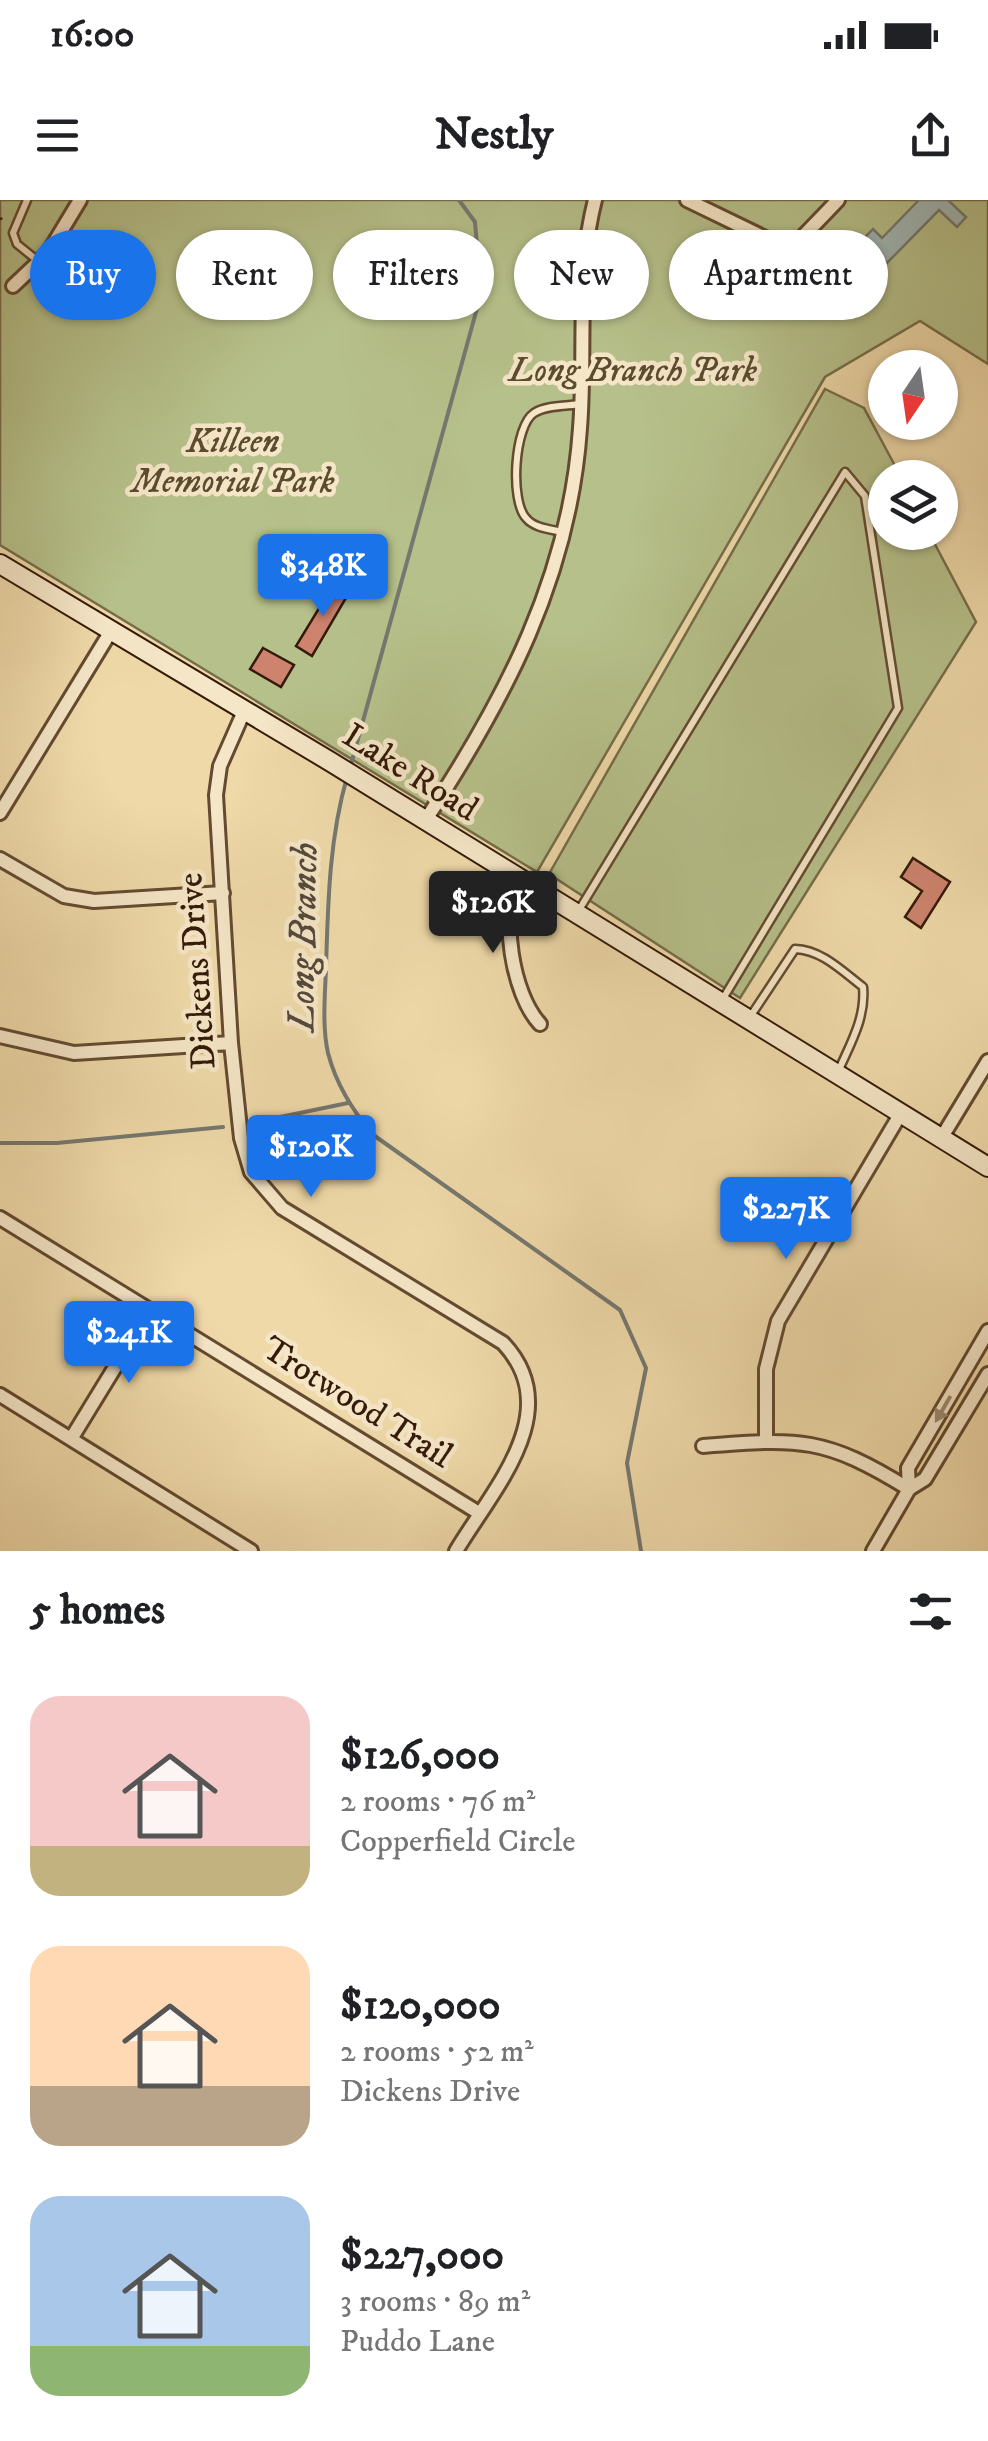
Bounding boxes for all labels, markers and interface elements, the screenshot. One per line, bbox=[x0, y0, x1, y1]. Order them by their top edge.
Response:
text: 16:00 bbox=[50, 11, 134, 59]
text: Nestly bbox=[435, 107, 553, 163]
icon: menu bbox=[30, 108, 85, 163]
icon: share bbox=[903, 108, 958, 163]
chip: Buy bbox=[30, 230, 156, 320]
chip: Rent bbox=[176, 230, 313, 320]
chip: Filters bbox=[333, 230, 494, 320]
chip: New bbox=[514, 230, 649, 320]
chip: Apartment bbox=[669, 230, 888, 320]
park label: Long Branch Park bbox=[507, 349, 758, 393]
north arrow bbox=[868, 350, 958, 440]
map controls bbox=[868, 350, 958, 550]
park label: Killeen Memorial Park bbox=[128, 420, 335, 504]
button: layers bbox=[868, 460, 958, 550]
pin: $348K bbox=[253, 534, 393, 619]
text: $348K bbox=[280, 546, 366, 586]
street label: Lake Road bbox=[334, 714, 486, 832]
water label: Long Branch bbox=[278, 842, 330, 1034]
street label: Dickens Drive bbox=[169, 871, 227, 1071]
pin: $126K bbox=[423, 871, 563, 956]
text: $126K bbox=[451, 883, 535, 923]
pin: $120K bbox=[241, 1115, 381, 1200]
text: $120K bbox=[269, 1127, 353, 1167]
pin: $227K bbox=[716, 1177, 856, 1262]
text: $227K bbox=[742, 1189, 830, 1229]
pin: $241K bbox=[59, 1301, 199, 1386]
text: $241K bbox=[86, 1313, 172, 1353]
street label: Trotwood Trail bbox=[254, 1327, 461, 1479]
one-way arrow bbox=[935, 1395, 952, 1423]
icon: filters bbox=[903, 1584, 958, 1639]
text: 5 homes bbox=[30, 1585, 165, 1637]
text: $126,000 bbox=[340, 1730, 500, 1782]
icon: home bbox=[110, 1736, 230, 1856]
text: 2 rooms · 76 m² bbox=[340, 1782, 535, 1822]
text: Copperfield Circle bbox=[340, 1822, 576, 1862]
text: $120,000 bbox=[340, 1980, 501, 2032]
icon: home bbox=[110, 1986, 230, 2106]
text: 2 rooms · 52 m² bbox=[340, 2032, 534, 2072]
text: Dickens Drive bbox=[340, 2072, 520, 2112]
text: $227,000 bbox=[340, 2230, 504, 2282]
icon: home bbox=[110, 2236, 230, 2356]
text: 3 rooms · 89 m² bbox=[340, 2282, 530, 2322]
text: Puddo Lane bbox=[340, 2322, 495, 2362]

